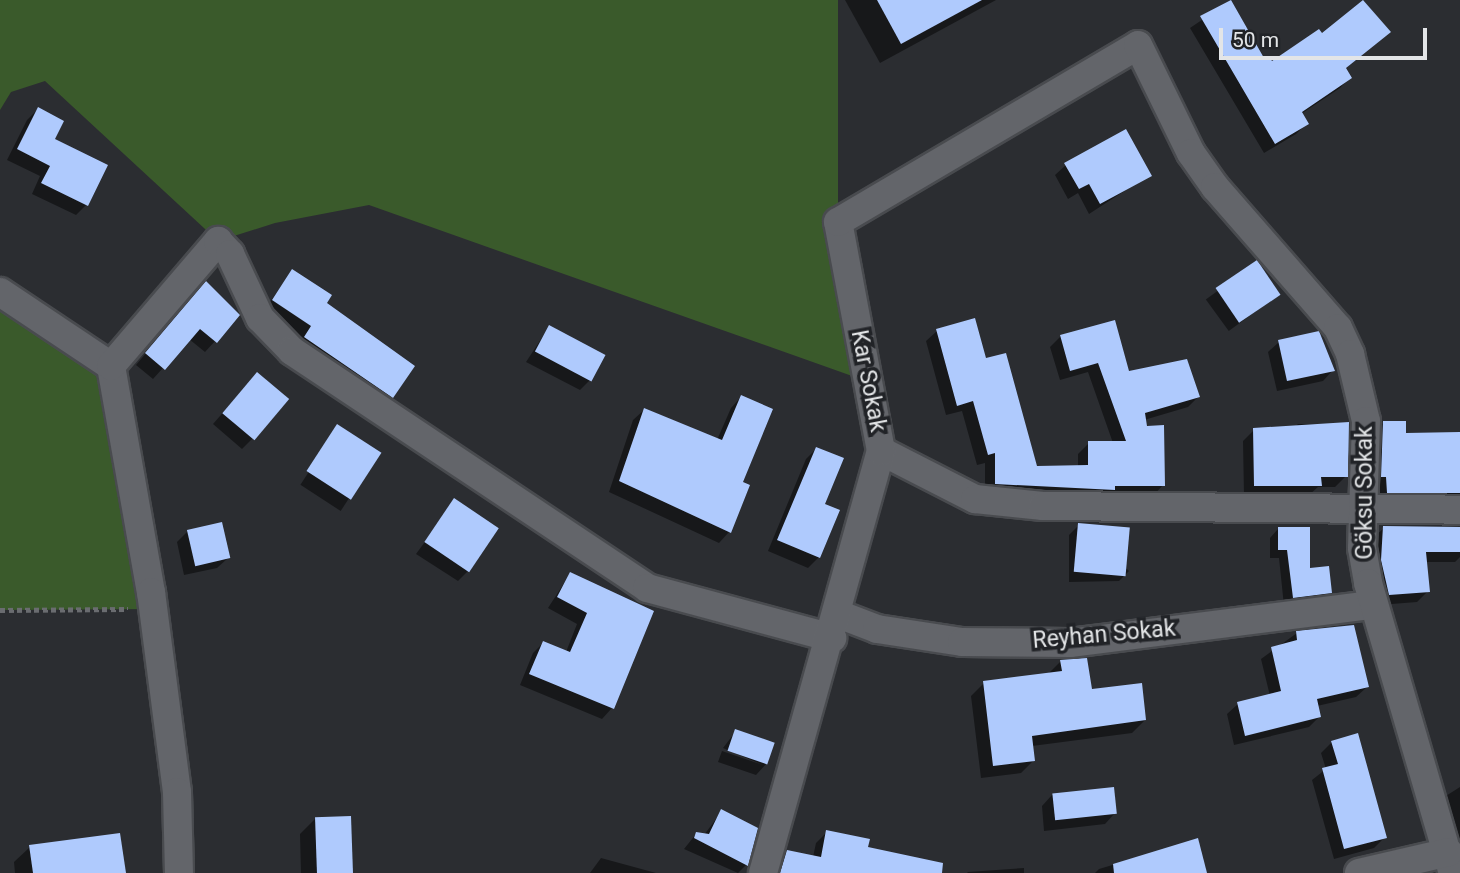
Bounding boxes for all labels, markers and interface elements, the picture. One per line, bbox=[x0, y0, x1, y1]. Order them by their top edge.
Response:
scale bar bbox=[1222, 14, 1430, 58]
text: 50 m bbox=[1232, 28, 1279, 52]
street label: Kar Sokak bbox=[845, 328, 891, 434]
street label: Göksu Sokak bbox=[1351, 426, 1379, 560]
street label: Reyhan Sokak bbox=[1031, 615, 1177, 655]

